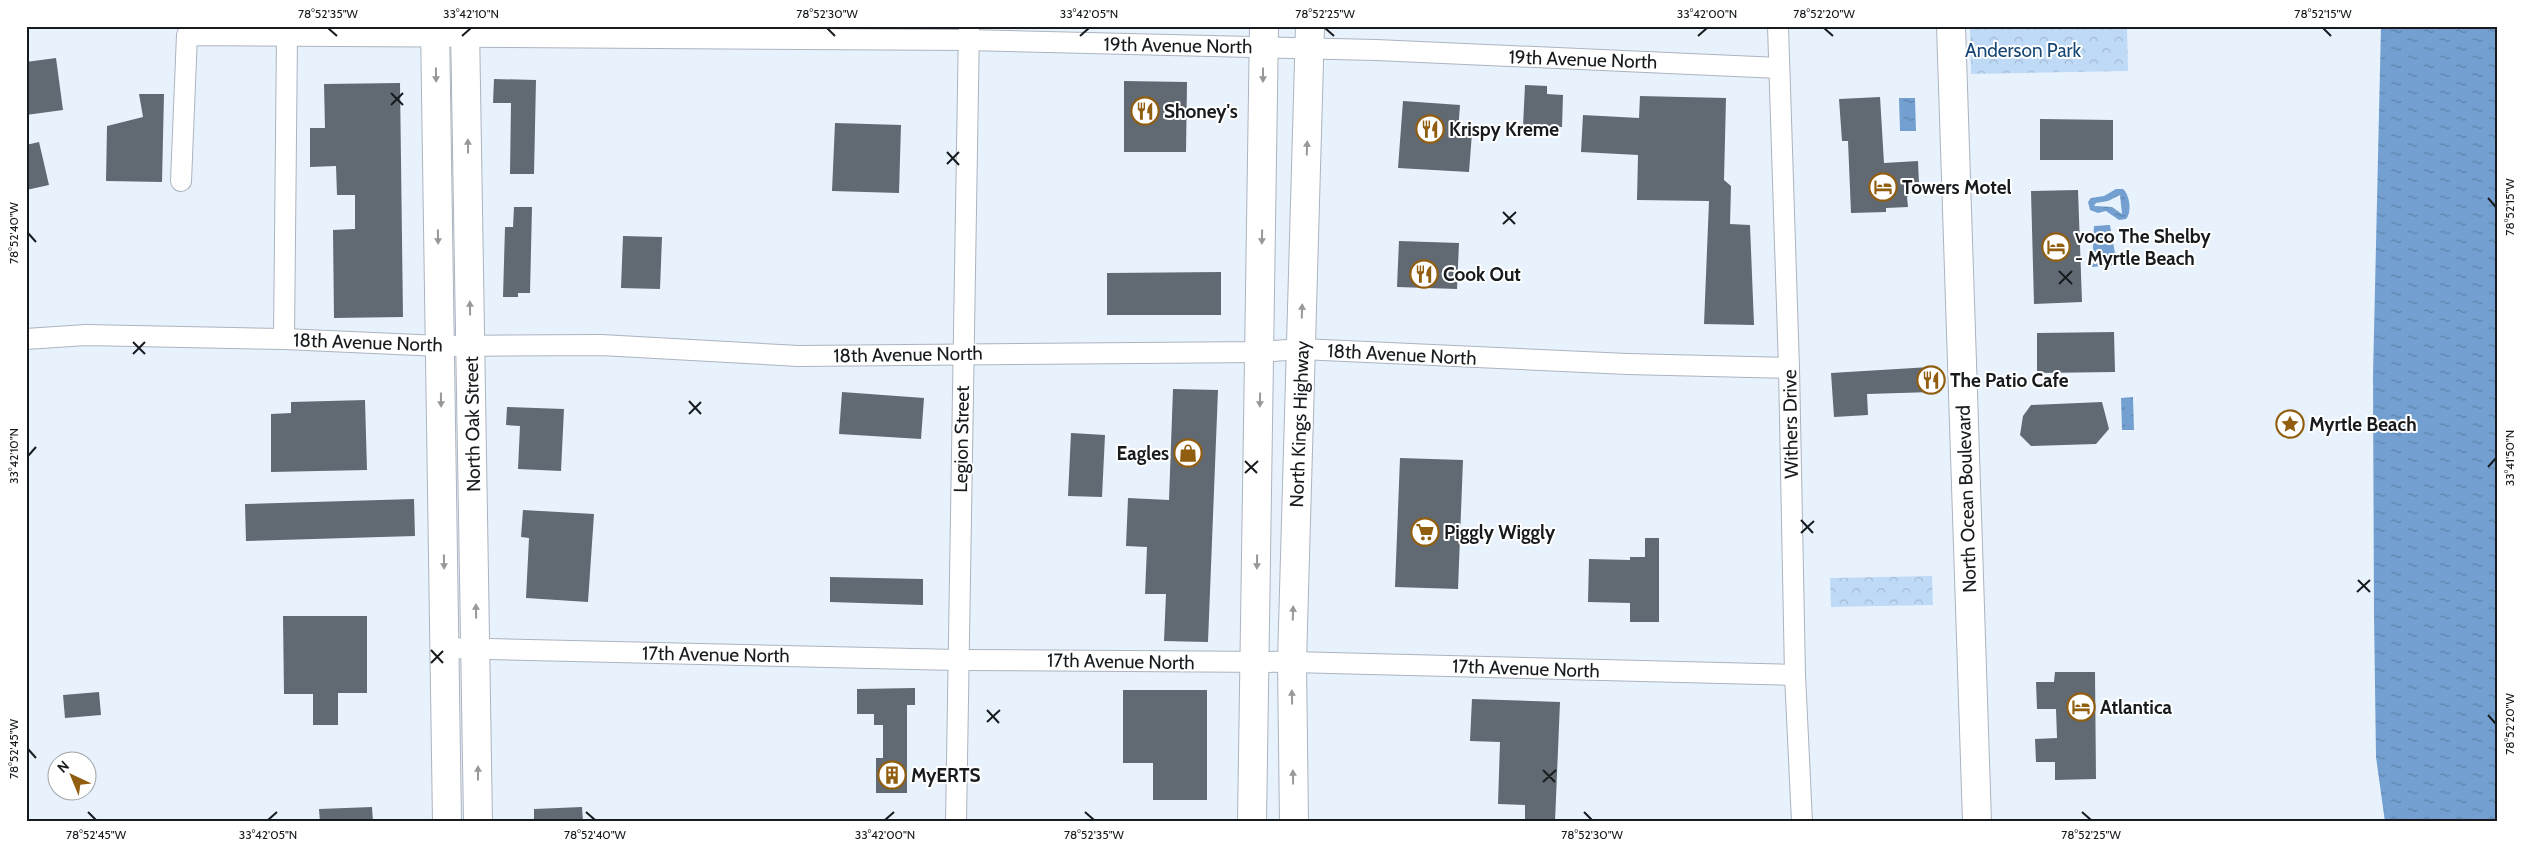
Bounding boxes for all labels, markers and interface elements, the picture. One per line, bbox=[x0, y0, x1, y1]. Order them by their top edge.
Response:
text: 78°52'35"W bbox=[298, 6, 359, 21]
text: 33°42'10"N bbox=[443, 6, 499, 21]
text: 78°52'30"W bbox=[796, 6, 859, 21]
text: 33°42'05"N bbox=[1060, 6, 1118, 21]
text: 78°52'25"W bbox=[1295, 6, 1355, 21]
text: 33°42'00"N bbox=[1677, 6, 1737, 21]
text: 78°52'20"W bbox=[1793, 6, 1855, 21]
text: 78°52'15"W bbox=[2294, 6, 2352, 21]
street label: 19th Avenue North bbox=[1103, 33, 1253, 58]
park label: Anderson Park bbox=[1965, 39, 2082, 62]
street label: 19th Avenue North bbox=[1508, 45, 1658, 74]
one-way arrow bbox=[432, 67, 440, 83]
one-way arrow bbox=[1259, 67, 1267, 83]
restaurant icon: Shoney's bbox=[1130, 96, 1160, 126]
place label: Shoney's bbox=[1164, 100, 1238, 123]
restaurant icon: Krispy Kreme bbox=[1415, 114, 1445, 144]
place label: Krispy Kreme bbox=[1449, 118, 1559, 141]
one-way arrow bbox=[464, 137, 472, 153]
one-way arrow bbox=[1303, 140, 1311, 156]
hotel icon: Towers Motel bbox=[1868, 172, 1898, 202]
place label: Towers Motel bbox=[1902, 176, 2012, 199]
text: 78°52'15"W bbox=[2502, 178, 2517, 236]
text: 78°52'40"W bbox=[6, 201, 21, 264]
place label: voco The Shelby - Myrtle Beach bbox=[2075, 225, 2212, 270]
one-way arrow bbox=[434, 230, 442, 246]
one-way arrow bbox=[1258, 230, 1266, 246]
hotel icon: voco The Shelby - Myrtle Beach bbox=[2041, 232, 2071, 262]
restaurant icon: Cook Out bbox=[1409, 259, 1439, 289]
place label: Cook Out bbox=[1443, 263, 1521, 286]
one-way arrow bbox=[465, 300, 473, 316]
one-way arrow bbox=[1298, 302, 1306, 318]
street label: 18th Avenue North bbox=[293, 328, 443, 357]
street label: 18th Avenue North bbox=[1327, 339, 1477, 370]
street label: North Kings Highway bbox=[1285, 340, 1314, 508]
street label: 18th Avenue North bbox=[833, 342, 983, 367]
street label: North Oak Street bbox=[460, 355, 485, 492]
restaurant icon: The Patio Cafe bbox=[1916, 365, 1946, 395]
street label: Withers Drive bbox=[1778, 369, 1803, 479]
place label: The Patio Cafe bbox=[1950, 369, 2069, 392]
street label: Legion Street bbox=[949, 385, 974, 493]
one-way arrow bbox=[437, 392, 445, 408]
one-way arrow bbox=[1256, 392, 1264, 408]
street label: North Ocean Boulevard bbox=[1952, 405, 1981, 593]
place icon: Myrtle Beach bbox=[2275, 409, 2305, 439]
place label: Myrtle Beach bbox=[2309, 413, 2417, 436]
text: 33°42'10"N bbox=[6, 428, 21, 484]
text: 33°41'50"N bbox=[2502, 430, 2517, 486]
shop icon: Eagles bbox=[1173, 438, 1203, 468]
place label: Eagles bbox=[1117, 442, 1169, 465]
supermarket icon: Piggly Wiggly bbox=[1410, 517, 1440, 547]
place label: Piggly Wiggly bbox=[1444, 521, 1556, 544]
one-way arrow bbox=[440, 555, 448, 571]
one-way arrow bbox=[1253, 555, 1261, 571]
one-way arrow bbox=[472, 602, 480, 618]
one-way arrow bbox=[1290, 605, 1298, 621]
street label: 17th Avenue North bbox=[642, 642, 790, 667]
street label: 17th Avenue North bbox=[1047, 649, 1195, 674]
street label: 17th Avenue North bbox=[1452, 654, 1600, 683]
one-way arrow bbox=[1288, 688, 1296, 704]
hotel icon: Atlantica bbox=[2066, 692, 2096, 722]
text: 78°52'20"W bbox=[2502, 693, 2517, 755]
place label: Atlantica bbox=[2100, 696, 2173, 719]
text: 78°52'45"W bbox=[6, 718, 21, 779]
north arrow bbox=[48, 750, 98, 800]
text: N bbox=[53, 757, 73, 777]
building icon: MyERTS bbox=[877, 760, 907, 790]
place label: MyERTS bbox=[911, 764, 980, 787]
one-way arrow bbox=[474, 765, 482, 781]
one-way arrow bbox=[1289, 768, 1297, 784]
text: 78°52'45"W bbox=[66, 827, 127, 842]
text: 33°42'05"N bbox=[239, 827, 297, 842]
text: 78°52'40"W bbox=[564, 827, 627, 842]
text: 33°42'00"N bbox=[855, 827, 915, 842]
text: 78°52'35"W bbox=[1064, 827, 1125, 842]
text: 78°52'30"W bbox=[1561, 827, 1624, 842]
text: 78°52'25"W bbox=[2061, 827, 2121, 842]

